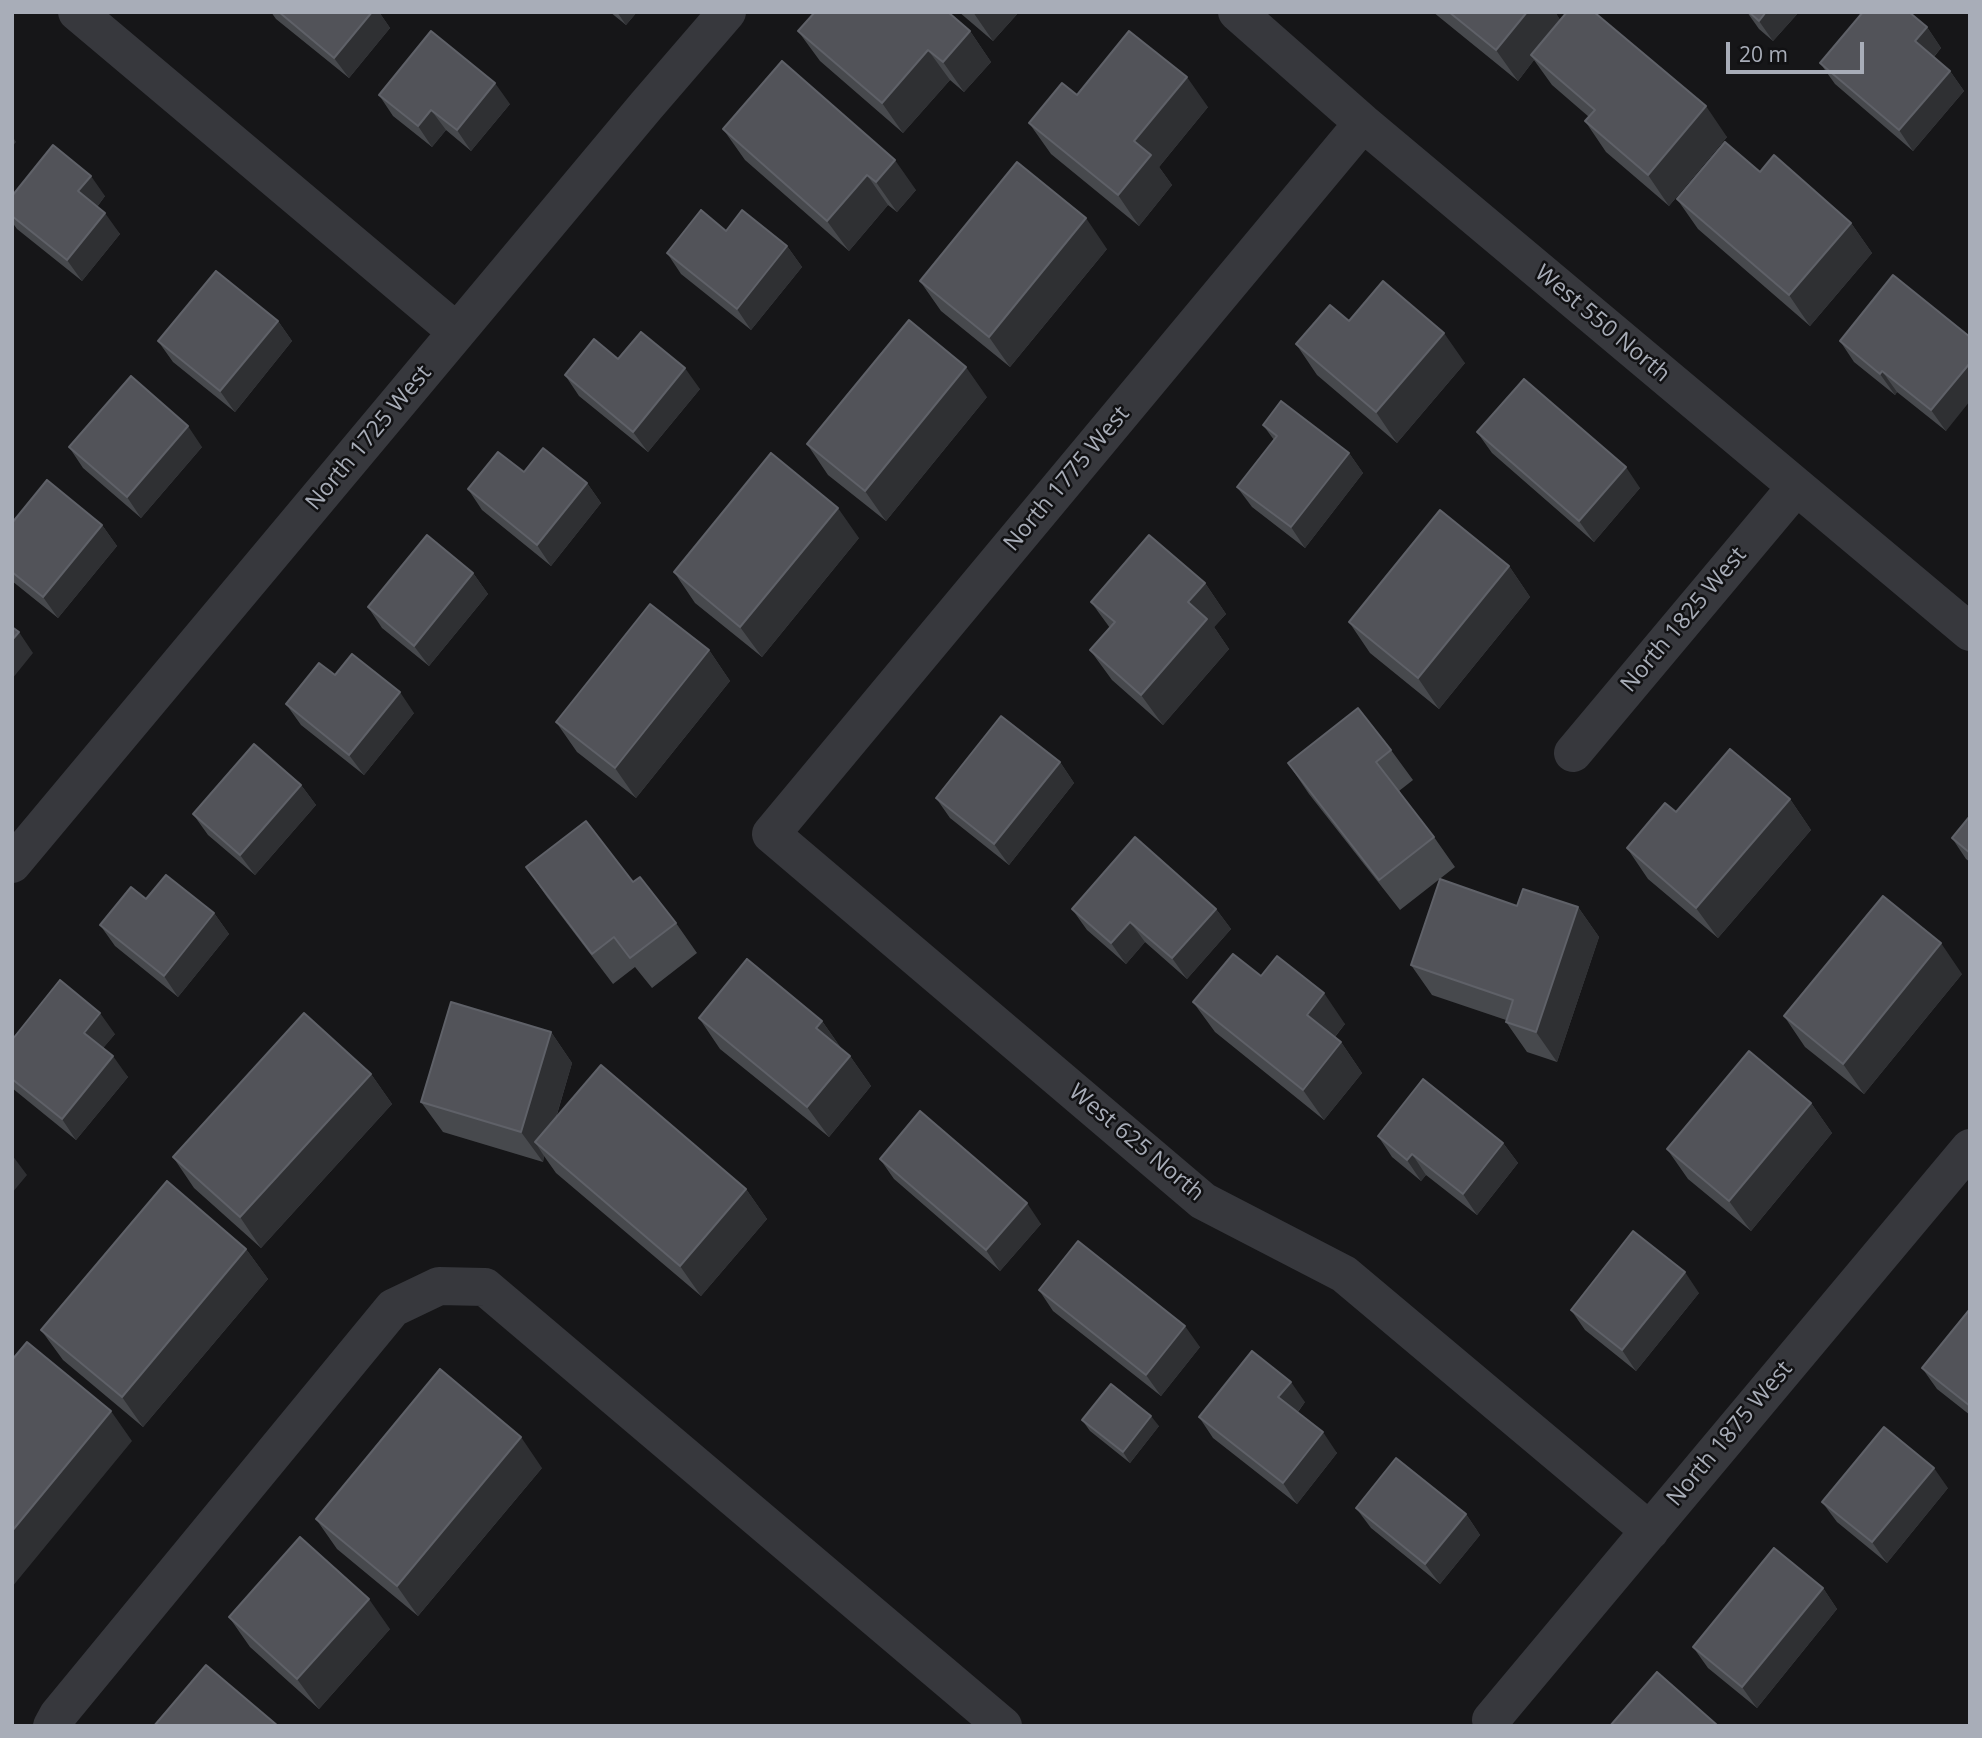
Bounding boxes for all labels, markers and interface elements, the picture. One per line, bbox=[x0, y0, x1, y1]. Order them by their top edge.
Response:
scale bar bbox=[1730, 28, 1868, 72]
text: 20 m bbox=[1739, 40, 1788, 68]
street label: West 550 North bbox=[1529, 260, 1675, 388]
street label: North 1725 West bbox=[300, 360, 438, 516]
street label: North 1775 West bbox=[998, 401, 1136, 557]
street label: North 1825 West bbox=[1615, 542, 1753, 698]
street label: West 625 North bbox=[1063, 1079, 1209, 1207]
street label: North 1875 West bbox=[1661, 1356, 1799, 1512]

